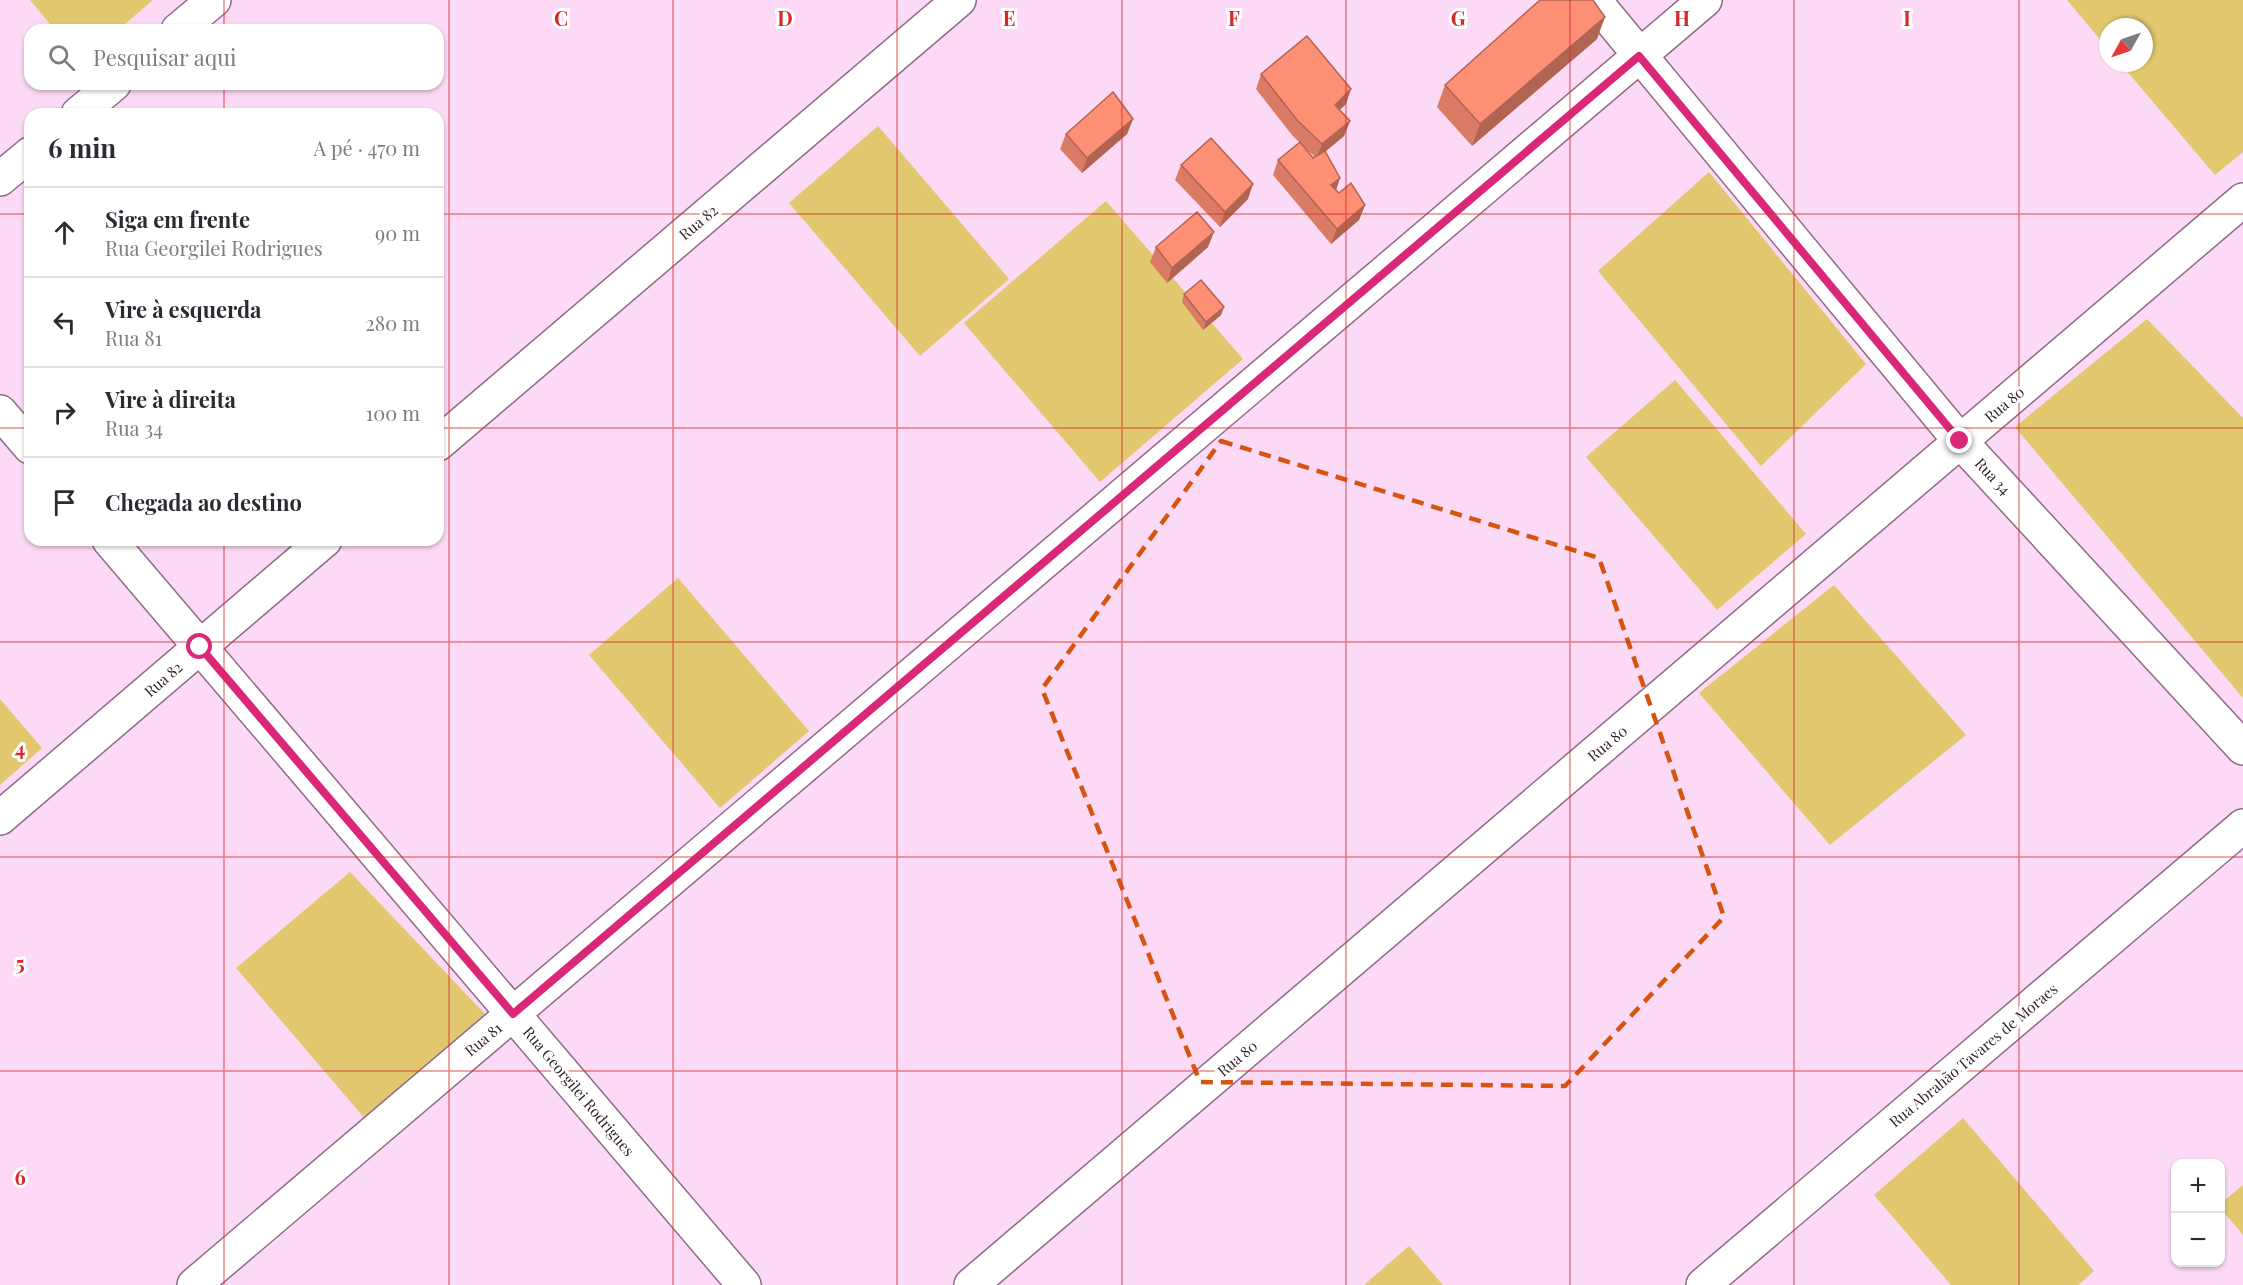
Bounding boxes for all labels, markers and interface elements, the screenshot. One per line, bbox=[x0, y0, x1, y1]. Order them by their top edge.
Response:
text: C bbox=[554, 4, 568, 31]
text: D bbox=[777, 4, 793, 31]
text: E bbox=[1003, 4, 1015, 31]
text: F bbox=[1228, 4, 1240, 31]
text: G bbox=[1451, 4, 1466, 31]
text: H bbox=[1674, 4, 1690, 31]
text: I bbox=[1903, 4, 1911, 31]
north arrow bbox=[2099, 18, 2153, 72]
search box bbox=[24, 24, 444, 90]
icon: search bbox=[45, 41, 78, 74]
text: Pesquisar aqui bbox=[93, 42, 236, 72]
text: 6 min bbox=[48, 130, 116, 165]
text: A pé · 470 m bbox=[313, 134, 420, 161]
street label: Rua 82 bbox=[675, 200, 721, 244]
text: Siga em frente bbox=[105, 204, 250, 234]
icon: ahead bbox=[48, 216, 81, 249]
text: 90 m bbox=[375, 219, 420, 246]
text: Rua Georgilei Rodrigues bbox=[105, 234, 323, 261]
text: Vire à esquerda bbox=[105, 294, 262, 324]
icon: left bbox=[48, 306, 81, 339]
text: 280 m bbox=[365, 309, 420, 336]
text: Rua 81 bbox=[105, 324, 162, 351]
street label: Rua 80 bbox=[1980, 381, 2028, 427]
text: Vire à direita bbox=[105, 384, 236, 414]
icon: right bbox=[48, 396, 81, 429]
text: 100 m bbox=[366, 399, 420, 426]
text: Rua 34 bbox=[105, 414, 163, 441]
route end bbox=[1946, 427, 1972, 453]
street label: Rua 34 bbox=[1971, 453, 2015, 499]
icon: arrive bbox=[48, 486, 81, 519]
text: Chegada ao destino bbox=[105, 487, 302, 517]
route start bbox=[186, 633, 212, 659]
street label: Rua 82 bbox=[140, 657, 186, 701]
street label: Rua 80 bbox=[1583, 720, 1631, 766]
text: 4 bbox=[15, 734, 25, 761]
text: 5 bbox=[15, 949, 25, 976]
street label: Rua Abrahão Tavares de Moraes bbox=[1885, 979, 2061, 1131]
street label: Rua 81 bbox=[460, 1017, 506, 1060]
street label: Rua Georgilei Rodrigues bbox=[519, 1022, 639, 1160]
street label: Rua 80 bbox=[1213, 1035, 1261, 1081]
map controls bbox=[2171, 1159, 2225, 1267]
button: + bbox=[2171, 1159, 2225, 1213]
text: 6 bbox=[14, 1163, 26, 1190]
button: − bbox=[2171, 1213, 2225, 1267]

